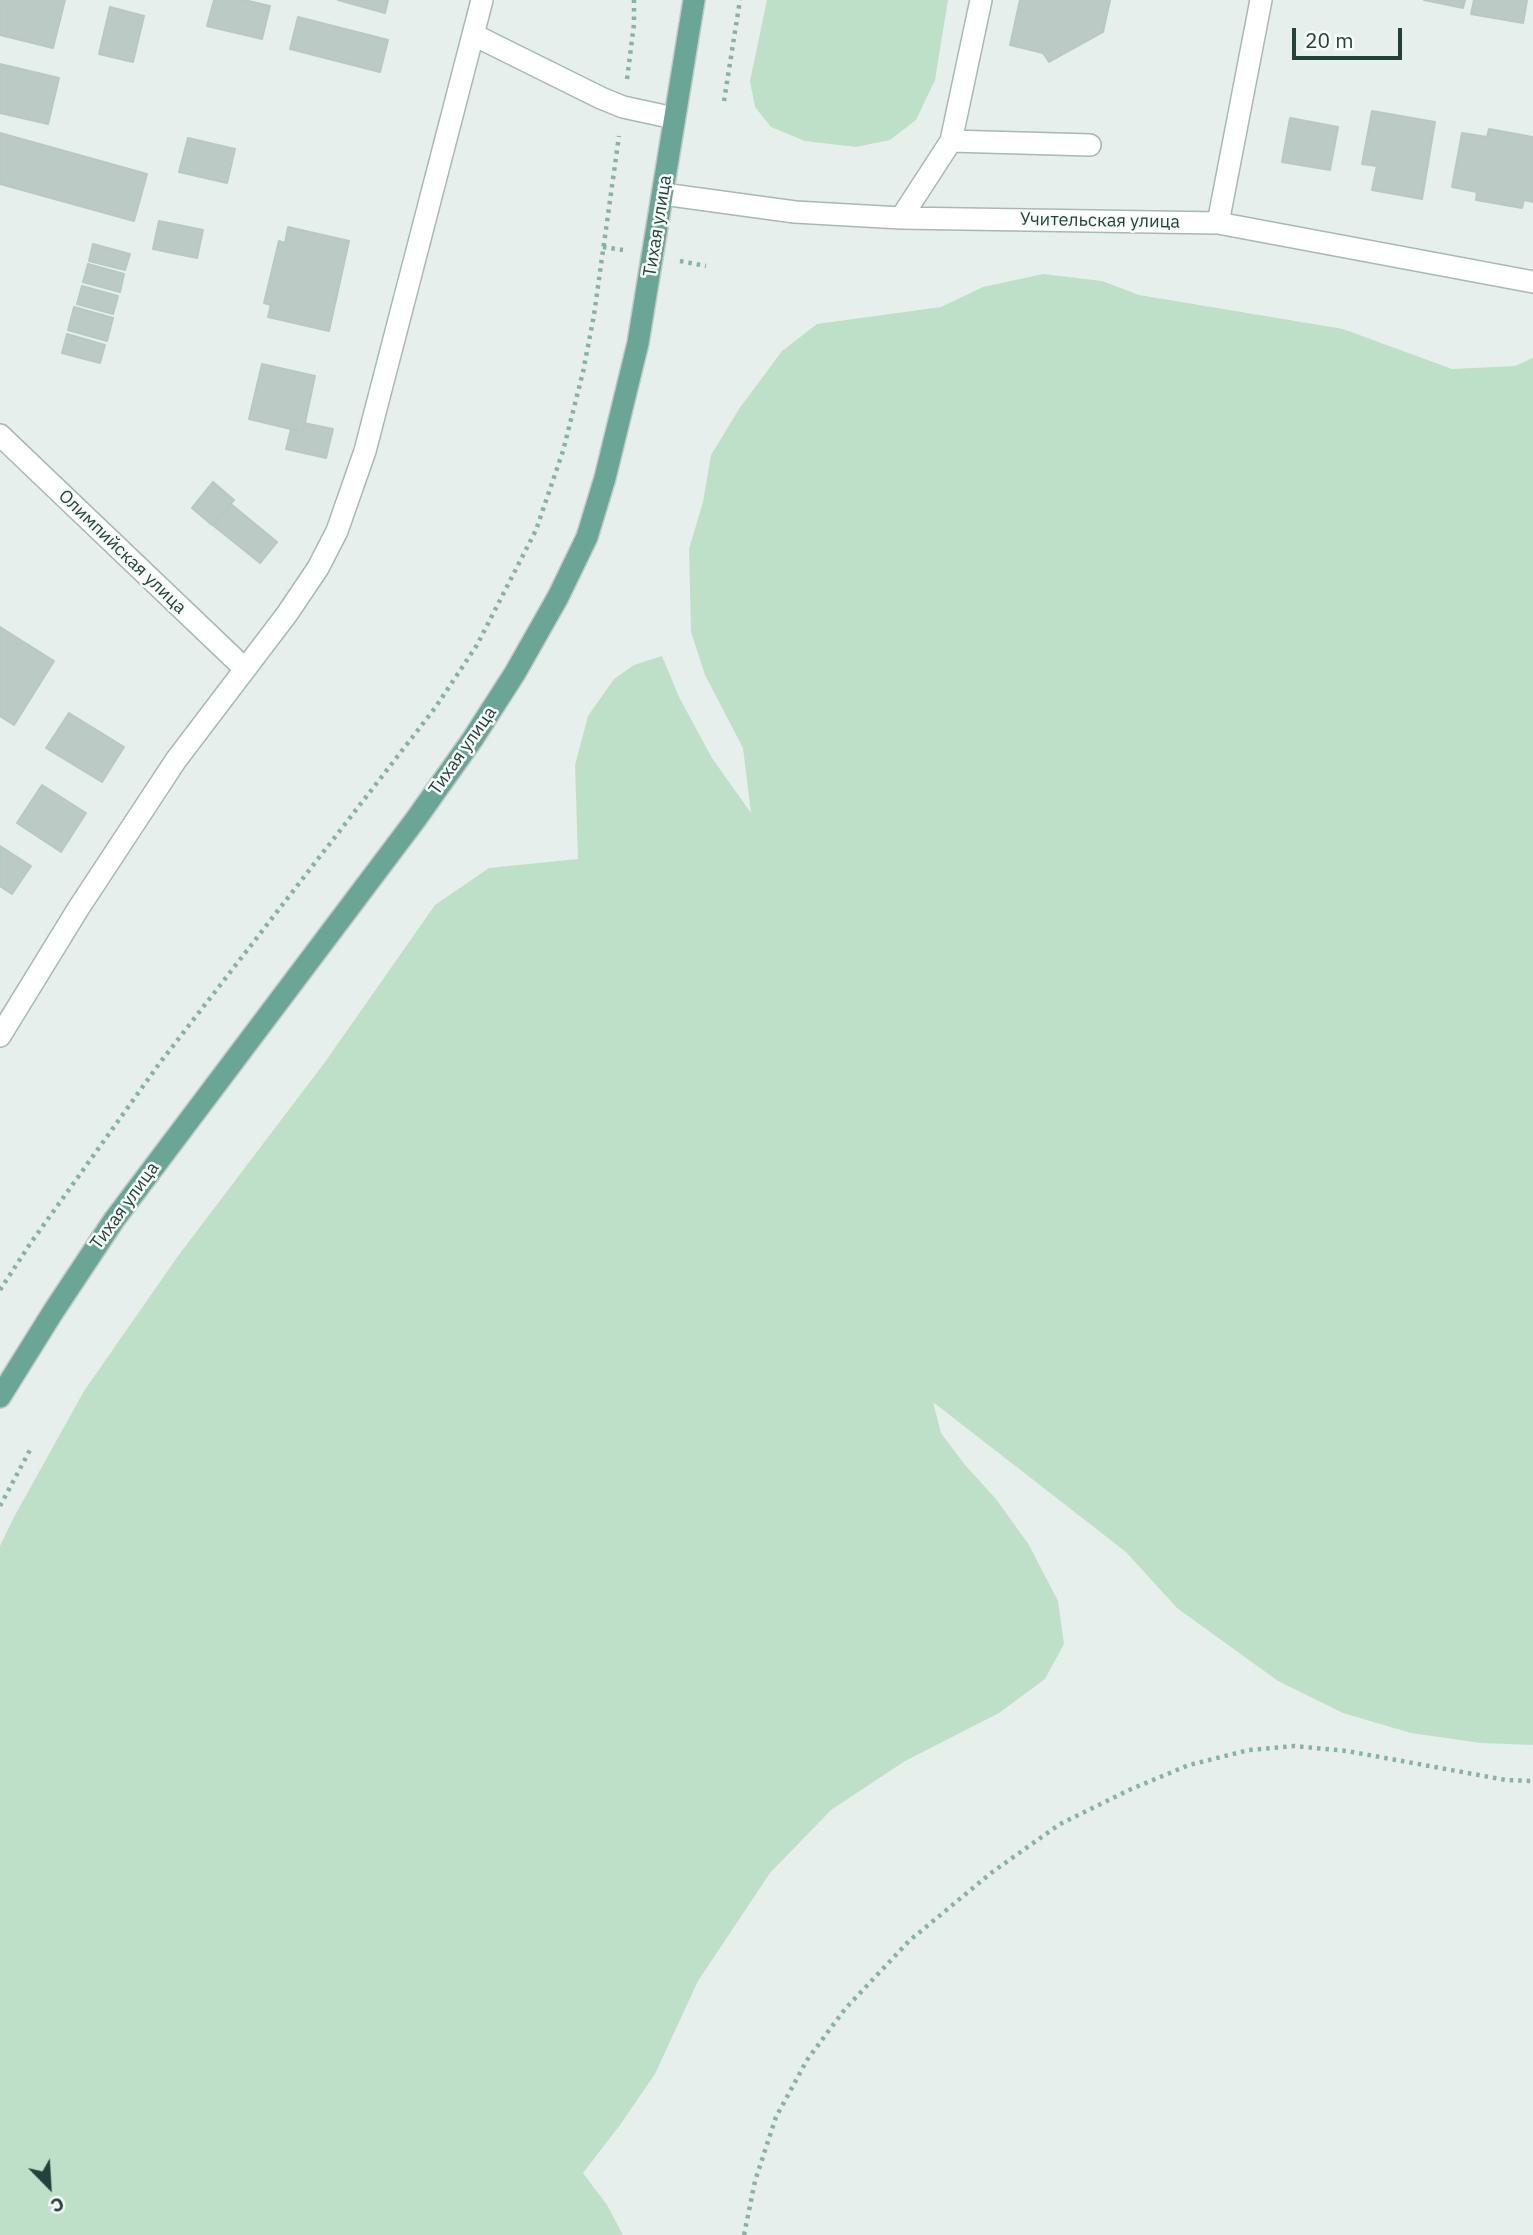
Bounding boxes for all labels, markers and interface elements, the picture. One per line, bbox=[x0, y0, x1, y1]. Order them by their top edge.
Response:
scale bar bbox=[1295, 14, 1405, 58]
text: 20 m bbox=[1305, 26, 1354, 54]
street label: Тихая улица bbox=[639, 174, 677, 278]
street label: Учительская улица bbox=[1020, 209, 1180, 233]
street label: Олимпийская улица bbox=[54, 485, 190, 619]
street label: Тихая улица bbox=[425, 703, 501, 799]
street label: Тихая улица bbox=[86, 1158, 164, 1254]
north arrow bbox=[14, 2151, 84, 2221]
text: С bbox=[47, 2192, 68, 2219]

